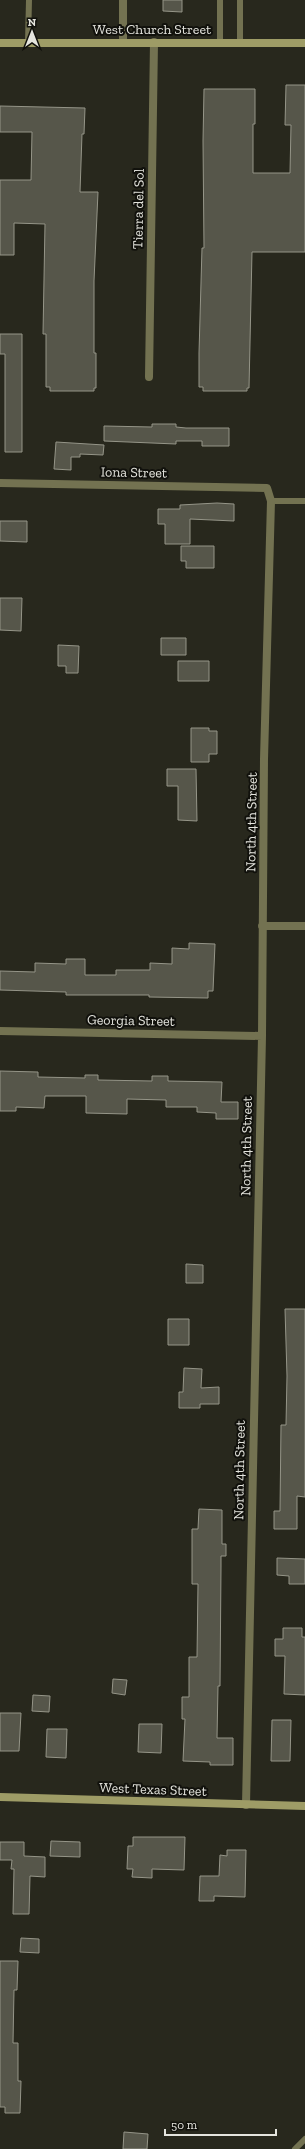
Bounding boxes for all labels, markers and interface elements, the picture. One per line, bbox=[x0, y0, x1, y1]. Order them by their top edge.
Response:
north arrow bbox=[12, 12, 52, 52]
text: N bbox=[28, 16, 37, 29]
street label: West Church Street bbox=[93, 21, 212, 38]
street label: Tierra del Sol bbox=[129, 168, 148, 249]
street label: Iona Street bbox=[101, 463, 168, 482]
street label: North 4th Street bbox=[242, 771, 261, 872]
street label: Georgia Street bbox=[87, 1011, 176, 1030]
street label: North 4th Street bbox=[237, 1095, 256, 1196]
street label: North 4th Street bbox=[230, 1419, 249, 1520]
street label: West Texas Street bbox=[99, 1779, 208, 1800]
scale bar bbox=[165, 2111, 276, 2137]
text: 50 m bbox=[171, 2118, 198, 2132]

